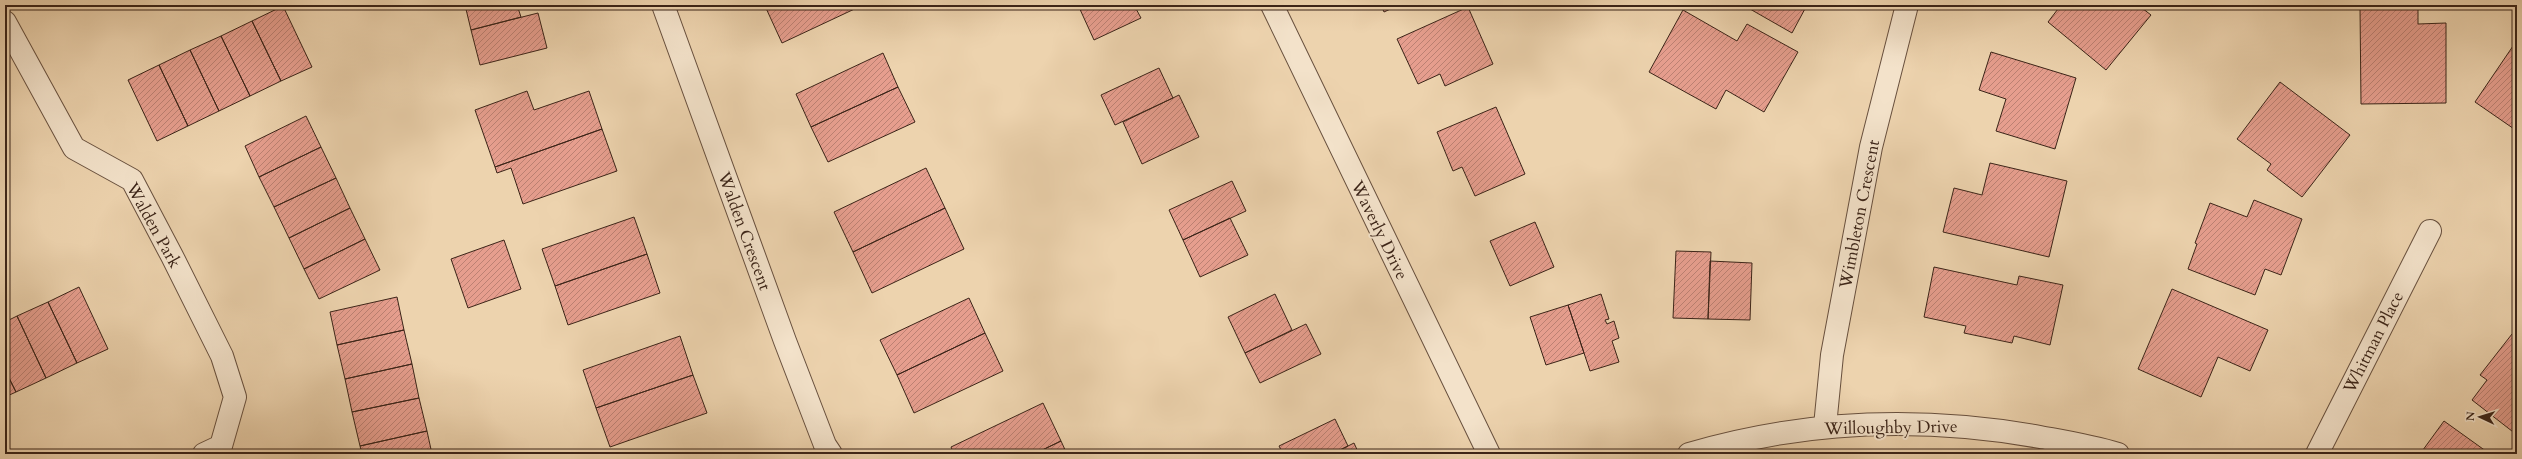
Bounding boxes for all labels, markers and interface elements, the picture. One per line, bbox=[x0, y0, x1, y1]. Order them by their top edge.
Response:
street label: Wimbleton Crescent bbox=[1834, 137, 1885, 291]
street label: Walden Crescent bbox=[712, 168, 777, 294]
street label: Waverly Drive bbox=[1345, 176, 1413, 284]
street label: Walden Park bbox=[120, 178, 187, 273]
street label: Whitman Place bbox=[2337, 287, 2409, 398]
north arrow bbox=[2460, 397, 2500, 437]
text: N bbox=[2463, 411, 2478, 422]
street label: Willoughby Drive bbox=[1823, 415, 1958, 440]

